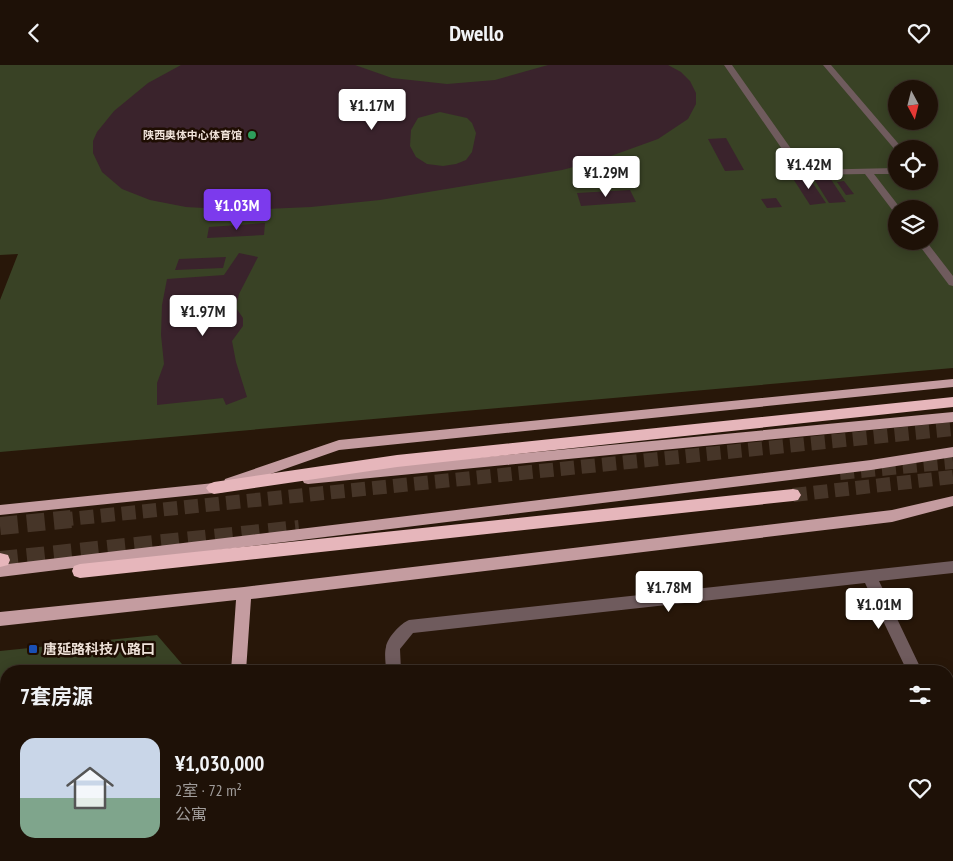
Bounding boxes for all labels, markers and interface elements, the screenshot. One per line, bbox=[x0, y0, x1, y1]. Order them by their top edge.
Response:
icon: back bbox=[20, 19, 48, 47]
text: Dwello bbox=[449, 19, 504, 47]
icon: heart bbox=[905, 19, 933, 47]
north arrow bbox=[888, 80, 938, 130]
map controls bbox=[888, 80, 938, 250]
pin: ¥1.17M bbox=[331, 88, 413, 131]
text: ¥1.17M bbox=[350, 95, 394, 115]
place label: 陕西奥体中心体育馆 bbox=[143, 128, 242, 142]
marker: 陕西奥体中心体育馆 bbox=[246, 129, 258, 141]
button: locate bbox=[888, 140, 938, 190]
pin: ¥1.42M bbox=[768, 147, 850, 190]
text: ¥1.42M bbox=[787, 154, 831, 174]
pin: ¥1.29M bbox=[565, 155, 647, 198]
text: ¥1.29M bbox=[584, 162, 628, 182]
pin: ¥1.03M bbox=[196, 189, 278, 231]
text: ¥1.03M bbox=[215, 195, 259, 215]
button: layers bbox=[888, 200, 938, 250]
pin: ¥1.97M bbox=[162, 295, 244, 337]
text: ¥1.97M bbox=[181, 301, 225, 321]
pin: ¥1.78M bbox=[628, 571, 710, 613]
text: ¥1.78M bbox=[647, 577, 691, 597]
pin: ¥1.01M bbox=[838, 587, 920, 630]
text: ¥1.01M bbox=[857, 594, 901, 614]
place label: 唐延路科技八路口 bbox=[43, 640, 155, 658]
marker: 唐延路科技八路口 bbox=[27, 643, 39, 655]
icon: filters bbox=[906, 681, 934, 709]
text: 7套房源 bbox=[20, 683, 93, 710]
text: ¥1,030,000 bbox=[175, 750, 264, 777]
icon: home bbox=[60, 758, 120, 818]
icon: heart bbox=[906, 774, 934, 802]
text: 2室 · 72 m² bbox=[175, 780, 242, 800]
text: 公寓 bbox=[175, 804, 207, 824]

